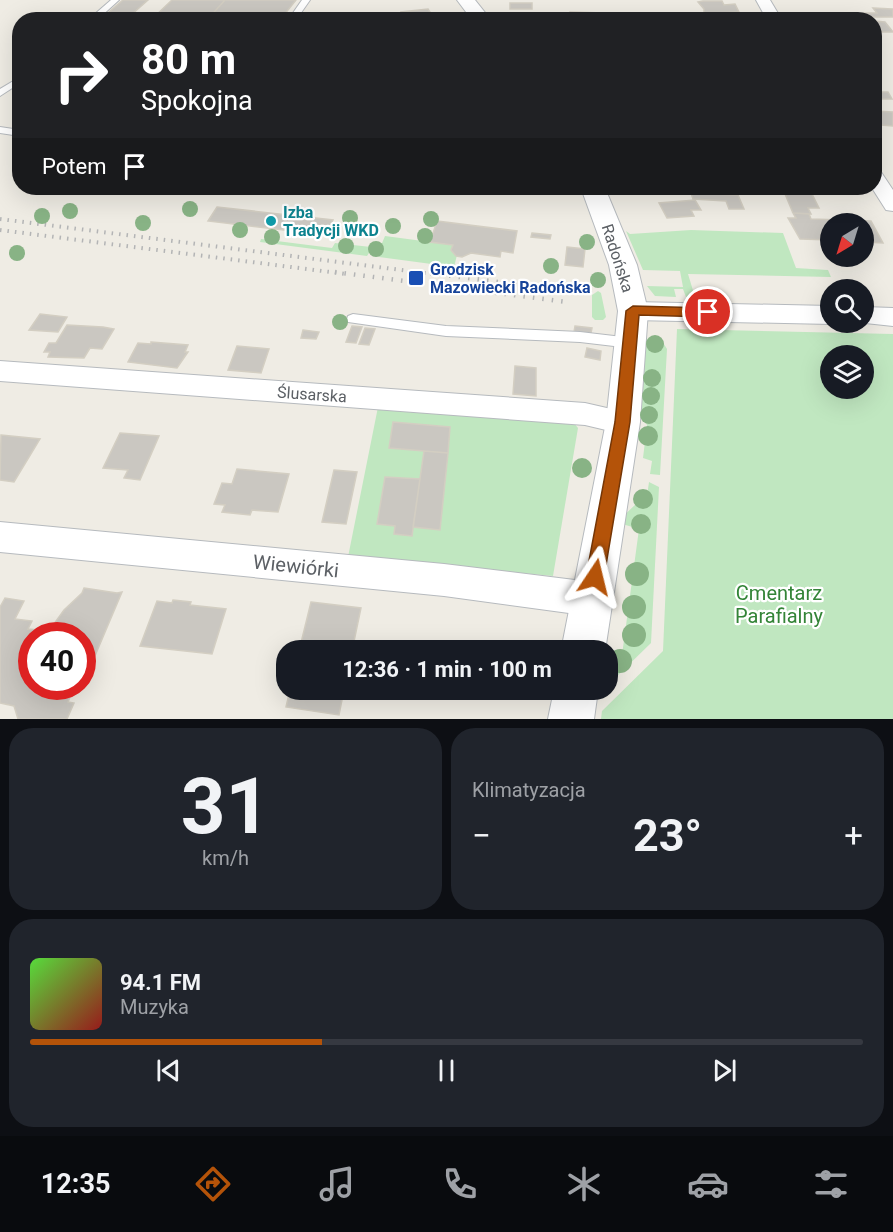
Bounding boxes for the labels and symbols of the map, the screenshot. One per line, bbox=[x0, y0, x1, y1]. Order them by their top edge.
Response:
place label: Izba Tradycji WKD bbox=[283, 203, 379, 240]
north arrow bbox=[820, 213, 874, 267]
marker: Izba Tradycji WKD bbox=[264, 214, 278, 228]
street label: Radońska bbox=[598, 222, 637, 295]
place label: Grodzisk Mazowiecki Radońska bbox=[430, 260, 591, 297]
marker: Grodzisk Mazowiecki Radońska bbox=[407, 269, 425, 287]
pin bbox=[682, 286, 733, 337]
street label: Ślusarska bbox=[277, 382, 347, 406]
position arrow bbox=[563, 545, 627, 609]
street label: Wiewiórki bbox=[252, 550, 340, 582]
park label: Cmentarz Parafialny bbox=[735, 581, 824, 628]
speed limit sign: 40 bbox=[18, 622, 96, 700]

